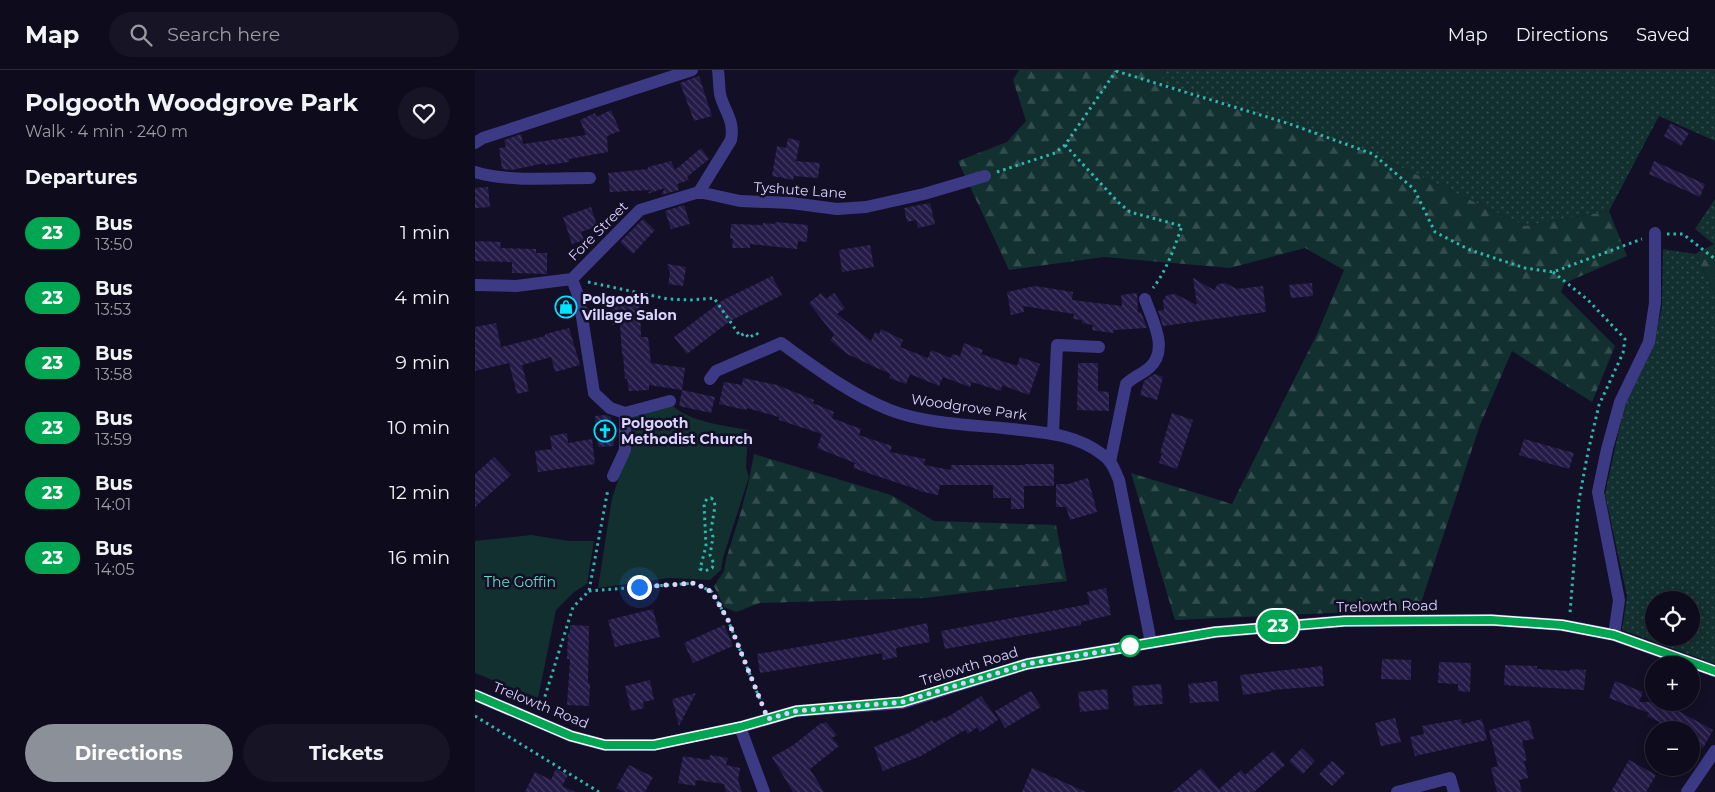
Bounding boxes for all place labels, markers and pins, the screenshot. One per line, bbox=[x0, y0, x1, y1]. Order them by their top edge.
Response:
place label: Polgooth Village Salon bbox=[581, 290, 677, 324]
shop icon: Polgooth Village Salon bbox=[554, 295, 578, 319]
place label: Polgooth Methodist Church bbox=[621, 414, 753, 448]
church icon: Polgooth Methodist Church bbox=[593, 419, 617, 443]
unlabelled marker bbox=[1119, 635, 1141, 657]

